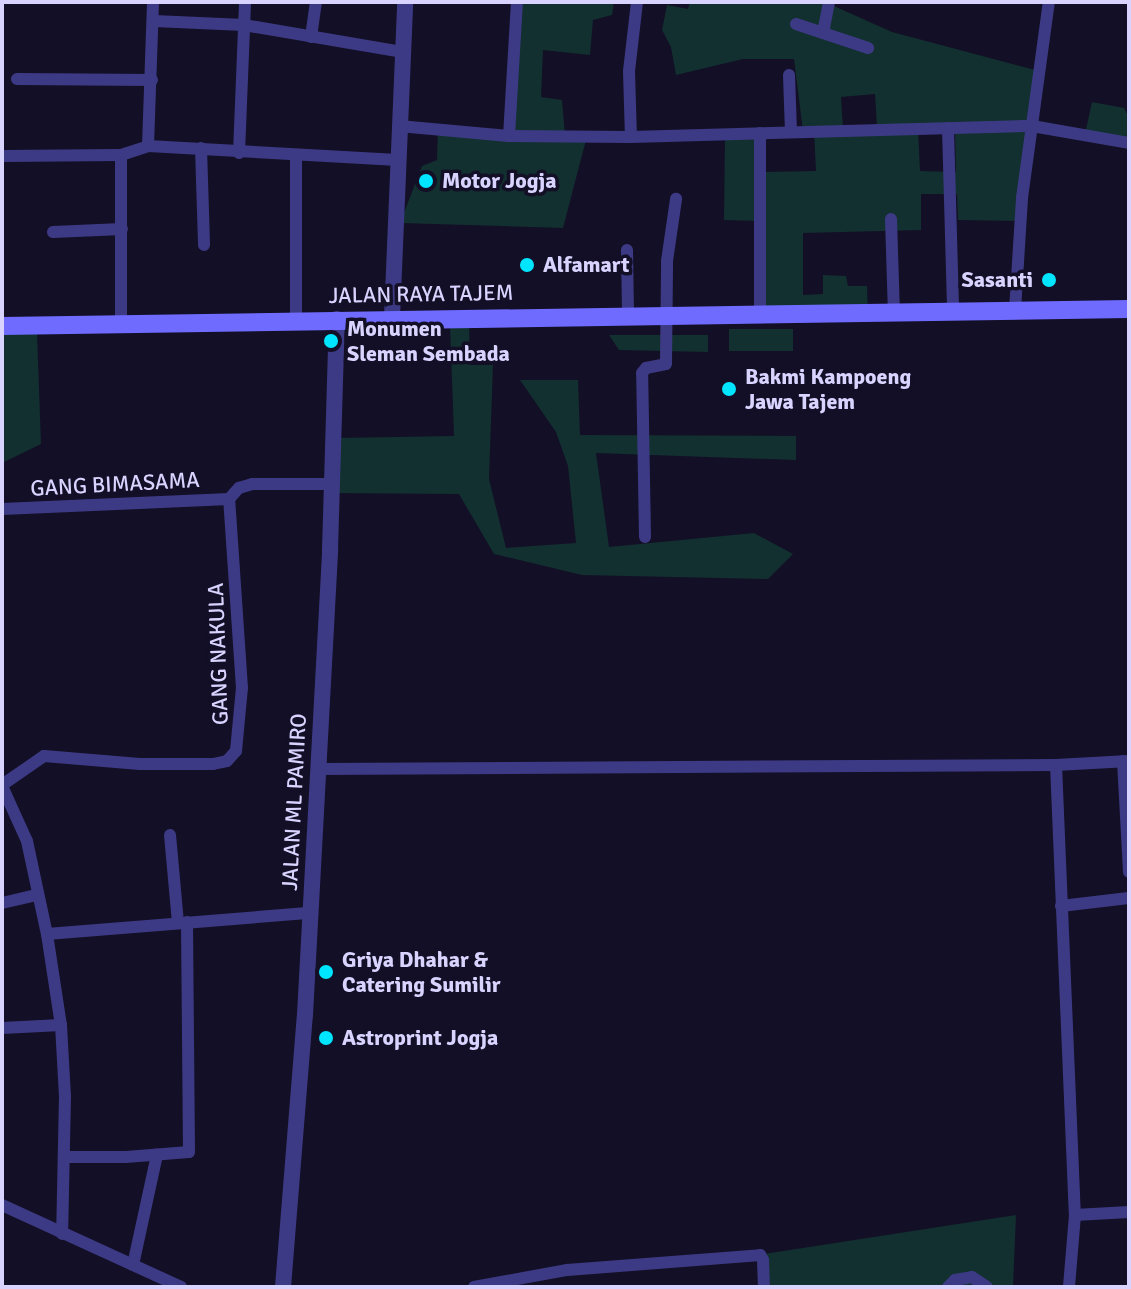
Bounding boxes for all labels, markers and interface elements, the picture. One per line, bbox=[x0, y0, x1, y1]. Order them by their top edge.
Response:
place label: Motor Jogja bbox=[442, 168, 557, 194]
marker: Motor Jogja bbox=[417, 172, 435, 190]
place label: Alfamart bbox=[543, 252, 630, 278]
marker: Alfamart bbox=[518, 256, 536, 274]
place label: Sasanti bbox=[962, 267, 1033, 293]
marker: Sasanti bbox=[1040, 271, 1058, 289]
street label: JALAN RAYA TAJEM bbox=[328, 279, 514, 309]
place label: Monumen Sleman Sembada bbox=[347, 315, 510, 366]
marker: Monumen Sleman Sembada bbox=[322, 332, 340, 350]
place label: Bakmi Kampoeng Jawa Tajem bbox=[745, 363, 911, 414]
marker: Bakmi Kampoeng Jawa Tajem bbox=[720, 380, 738, 398]
street label: GANG BIMASAMA bbox=[30, 466, 200, 502]
street label: GANG NAKULA bbox=[202, 582, 234, 726]
street label: JALAN ML PAMIRO bbox=[276, 713, 312, 891]
place label: Griya Dhahar & Catering Sumilir bbox=[342, 946, 500, 998]
marker: Griya Dhahar & Catering Sumilir bbox=[317, 963, 335, 981]
place label: Astroprint Jogja bbox=[342, 1025, 498, 1051]
marker: Astroprint Jogja bbox=[317, 1029, 335, 1047]

